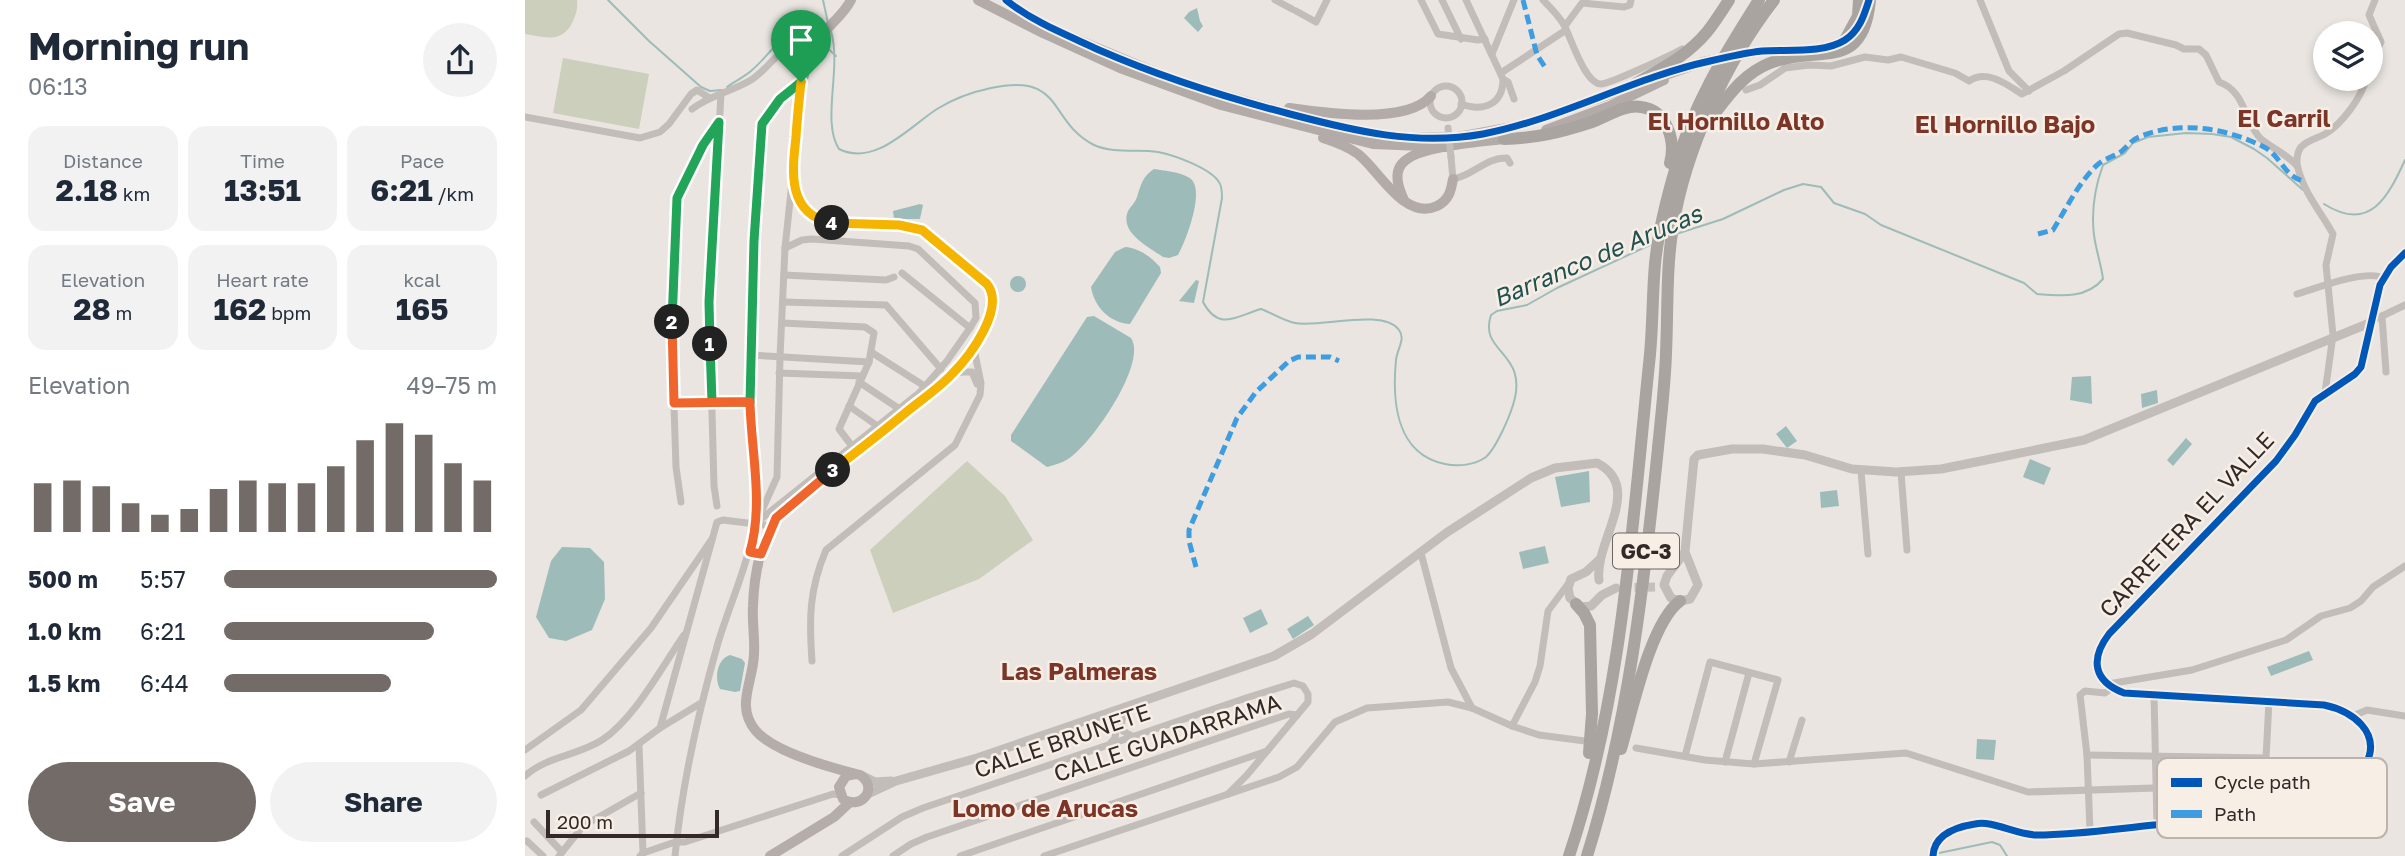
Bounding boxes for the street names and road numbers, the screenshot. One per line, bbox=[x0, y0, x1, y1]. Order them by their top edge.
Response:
street label: CARRETERA EL VALLE bbox=[2093, 426, 2279, 622]
road number: GC-3 bbox=[1613, 534, 1679, 568]
street label: CALLE GUADARRAMA bbox=[1050, 687, 1284, 787]
street label: CALLE BRUNETE bbox=[970, 697, 1154, 783]

